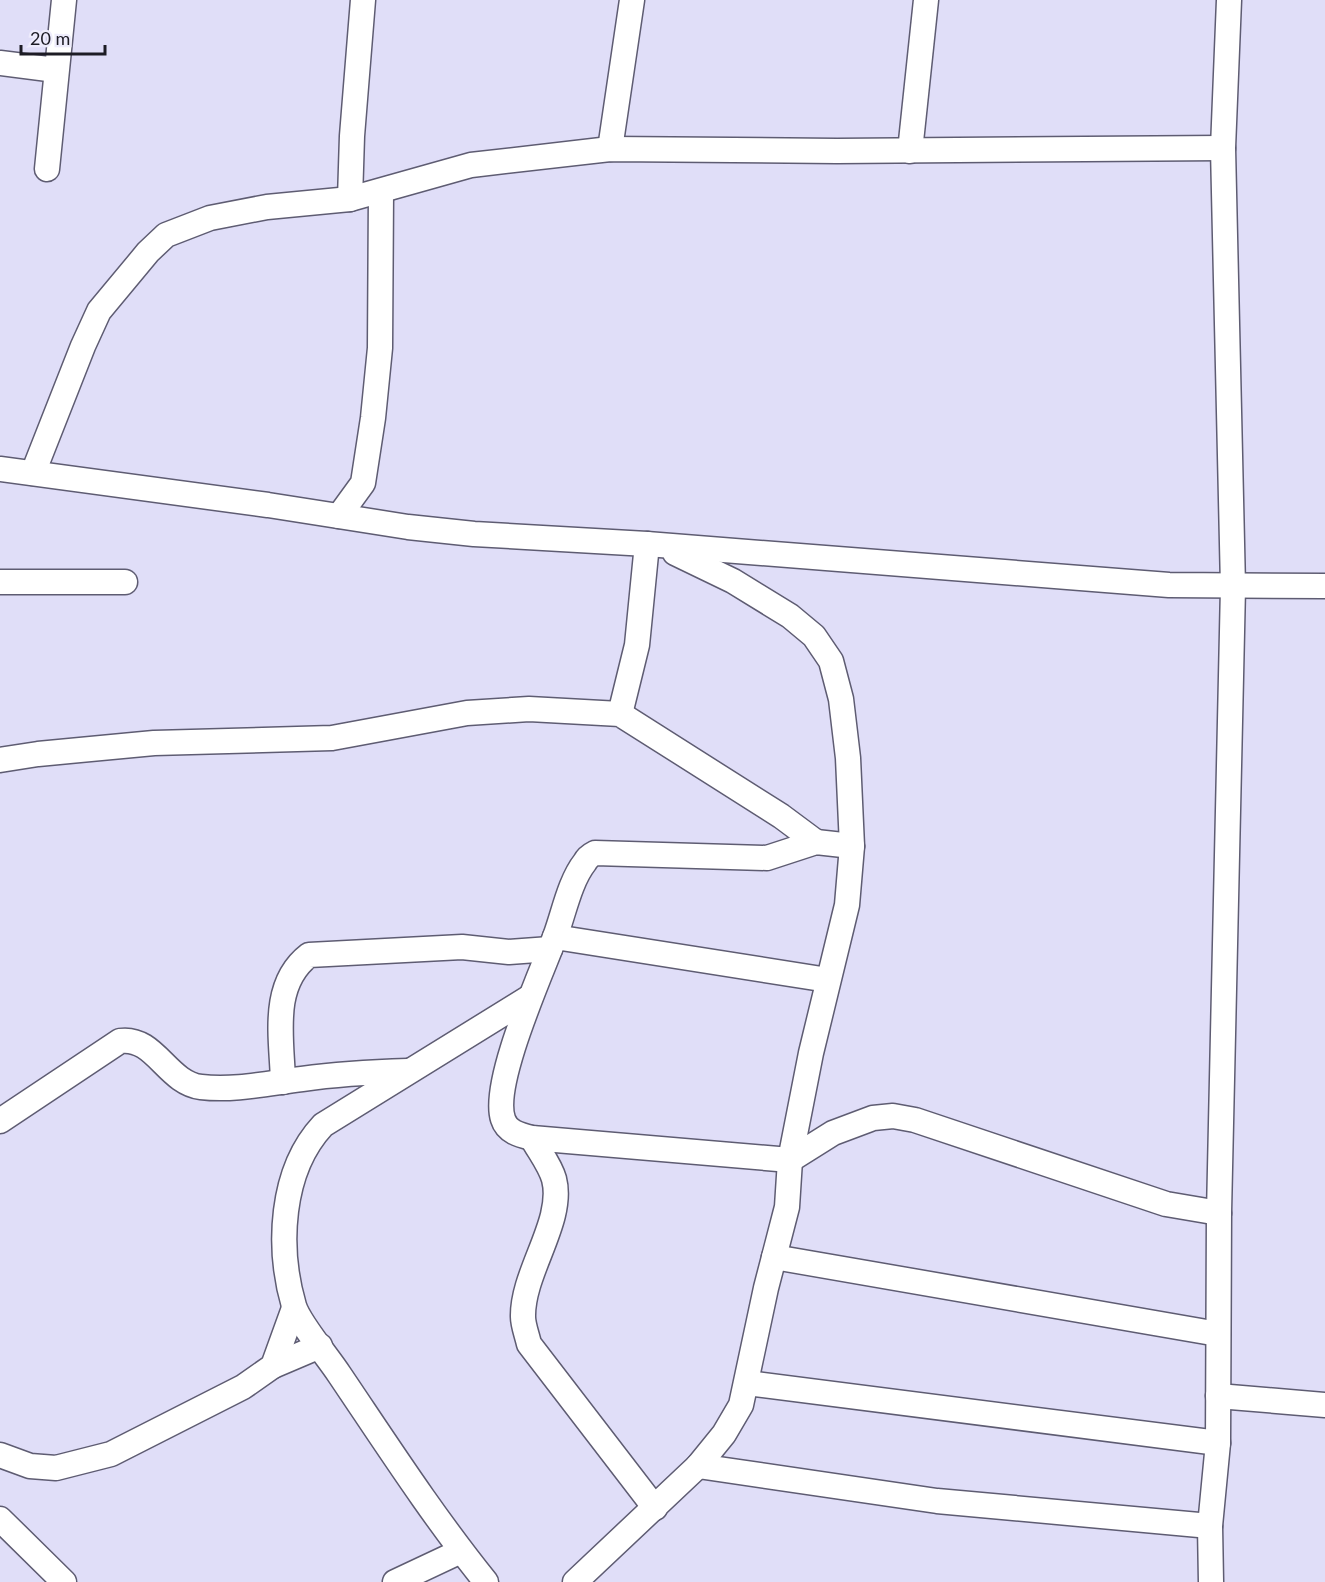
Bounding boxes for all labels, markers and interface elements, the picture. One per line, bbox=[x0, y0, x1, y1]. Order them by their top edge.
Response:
scale bar bbox=[21, 18, 105, 56]
text: 20 m bbox=[30, 27, 70, 49]

